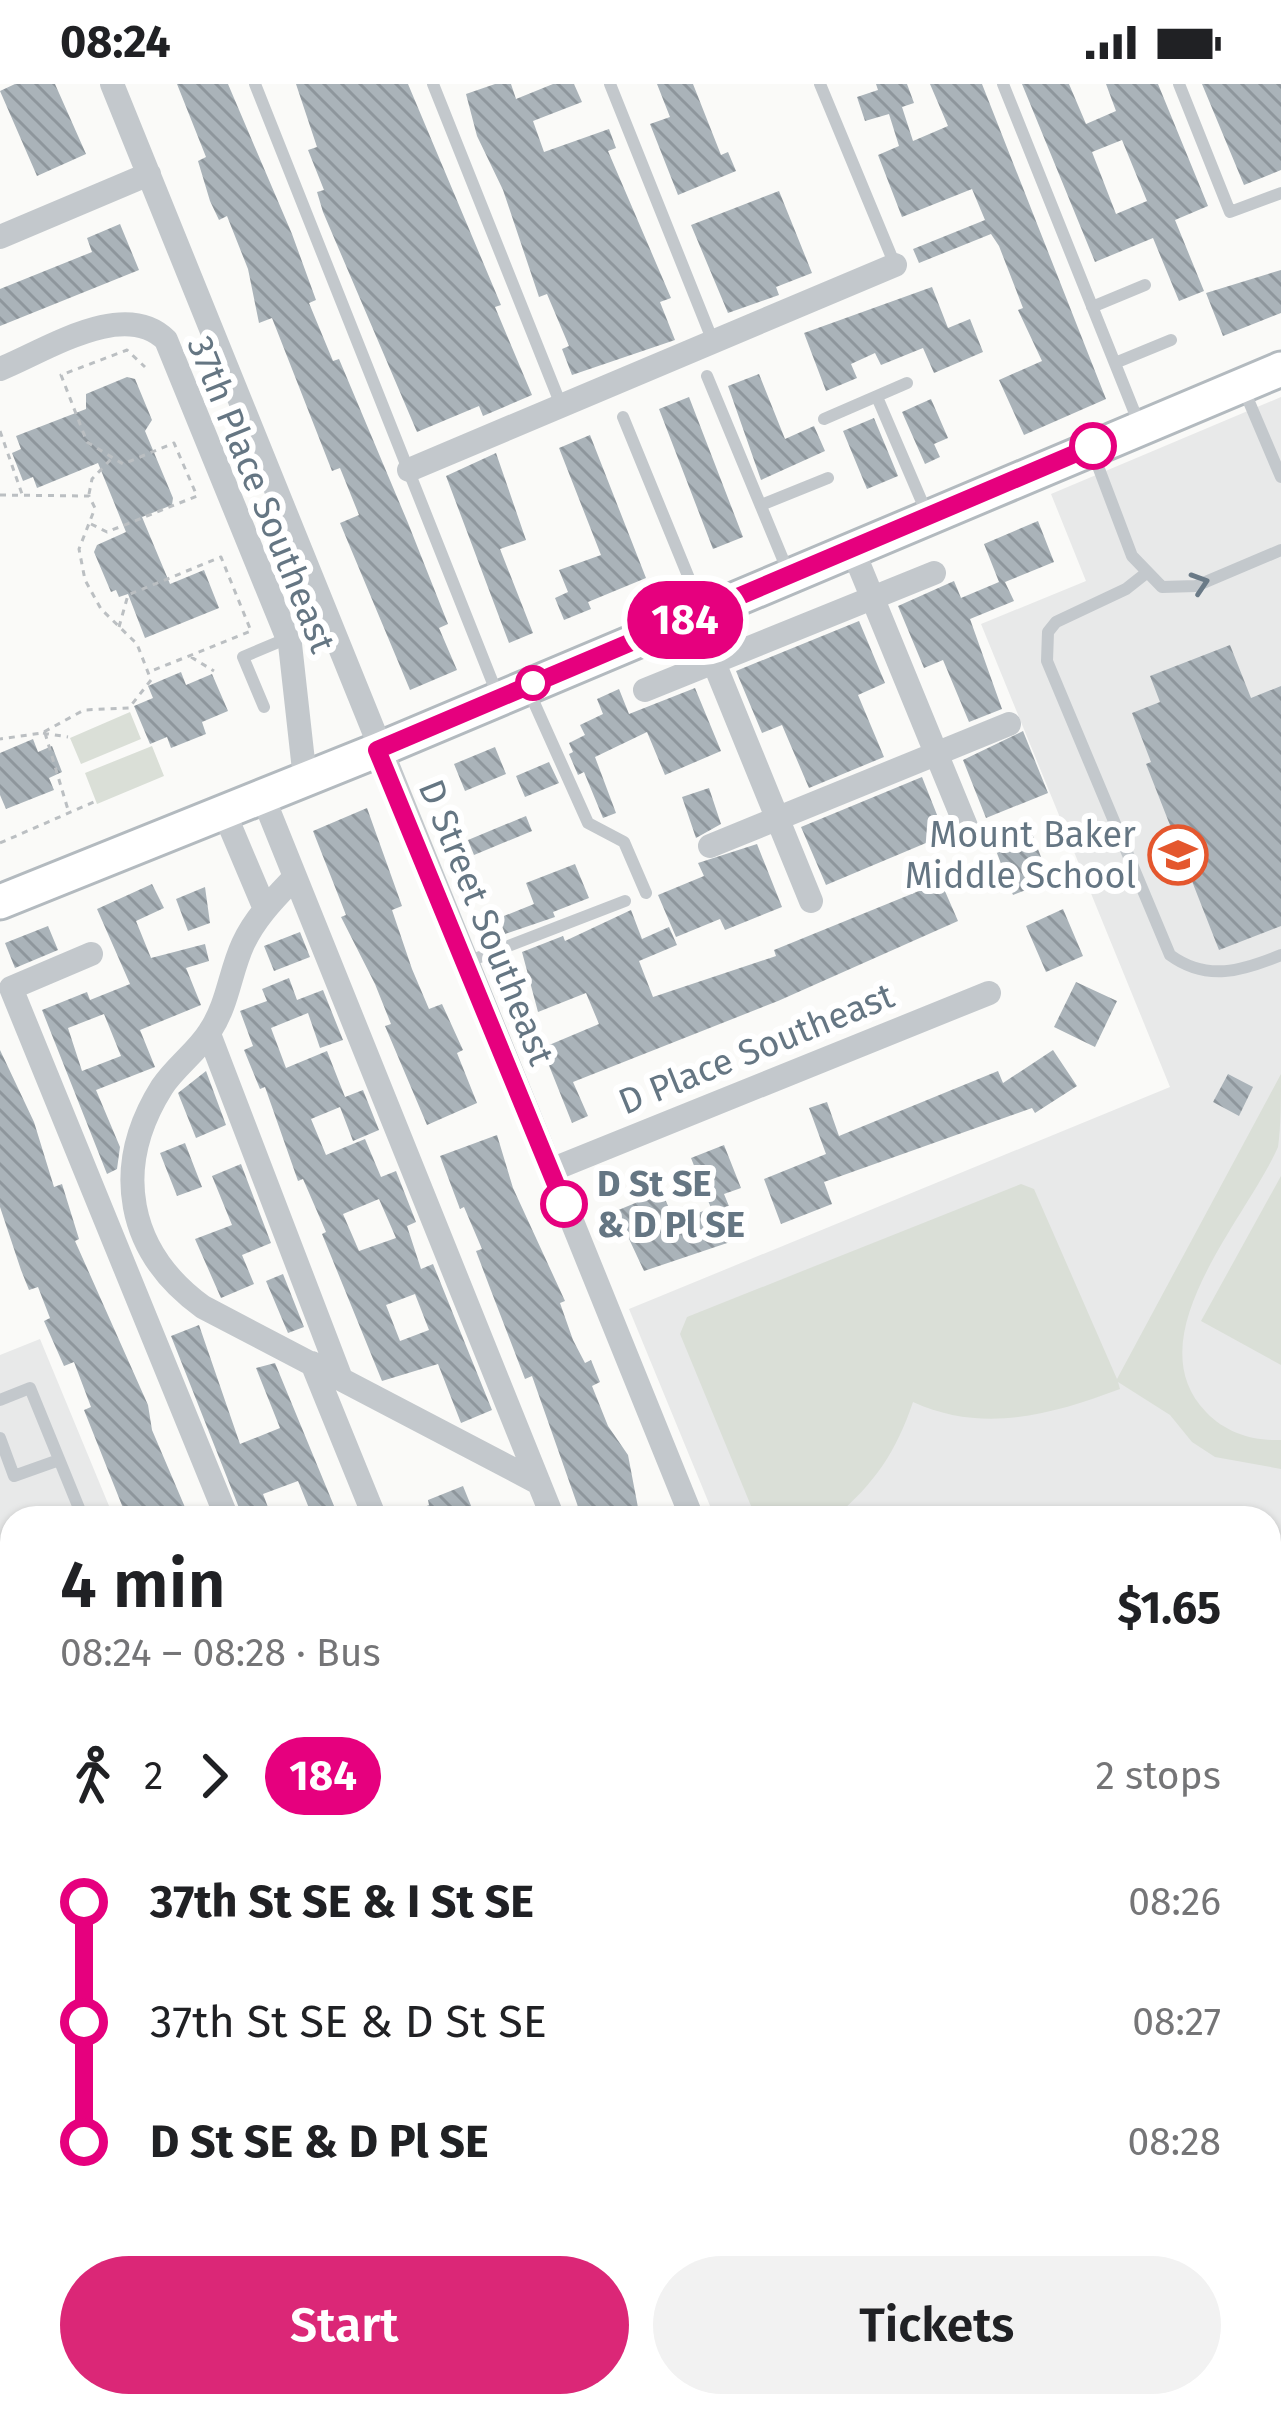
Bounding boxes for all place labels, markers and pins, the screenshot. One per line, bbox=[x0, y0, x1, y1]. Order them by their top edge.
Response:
unlabelled marker bbox=[1071, 424, 1115, 468]
unlabelled marker bbox=[517, 667, 549, 699]
place label: Mount Baker Middle School bbox=[905, 813, 1136, 898]
school or university icon: Mount Baker Middle School bbox=[1147, 824, 1209, 886]
place label: D St SE & D Pl SE bbox=[597, 1162, 745, 1247]
marker: D St SE & D Pl SE bbox=[542, 1182, 586, 1226]

